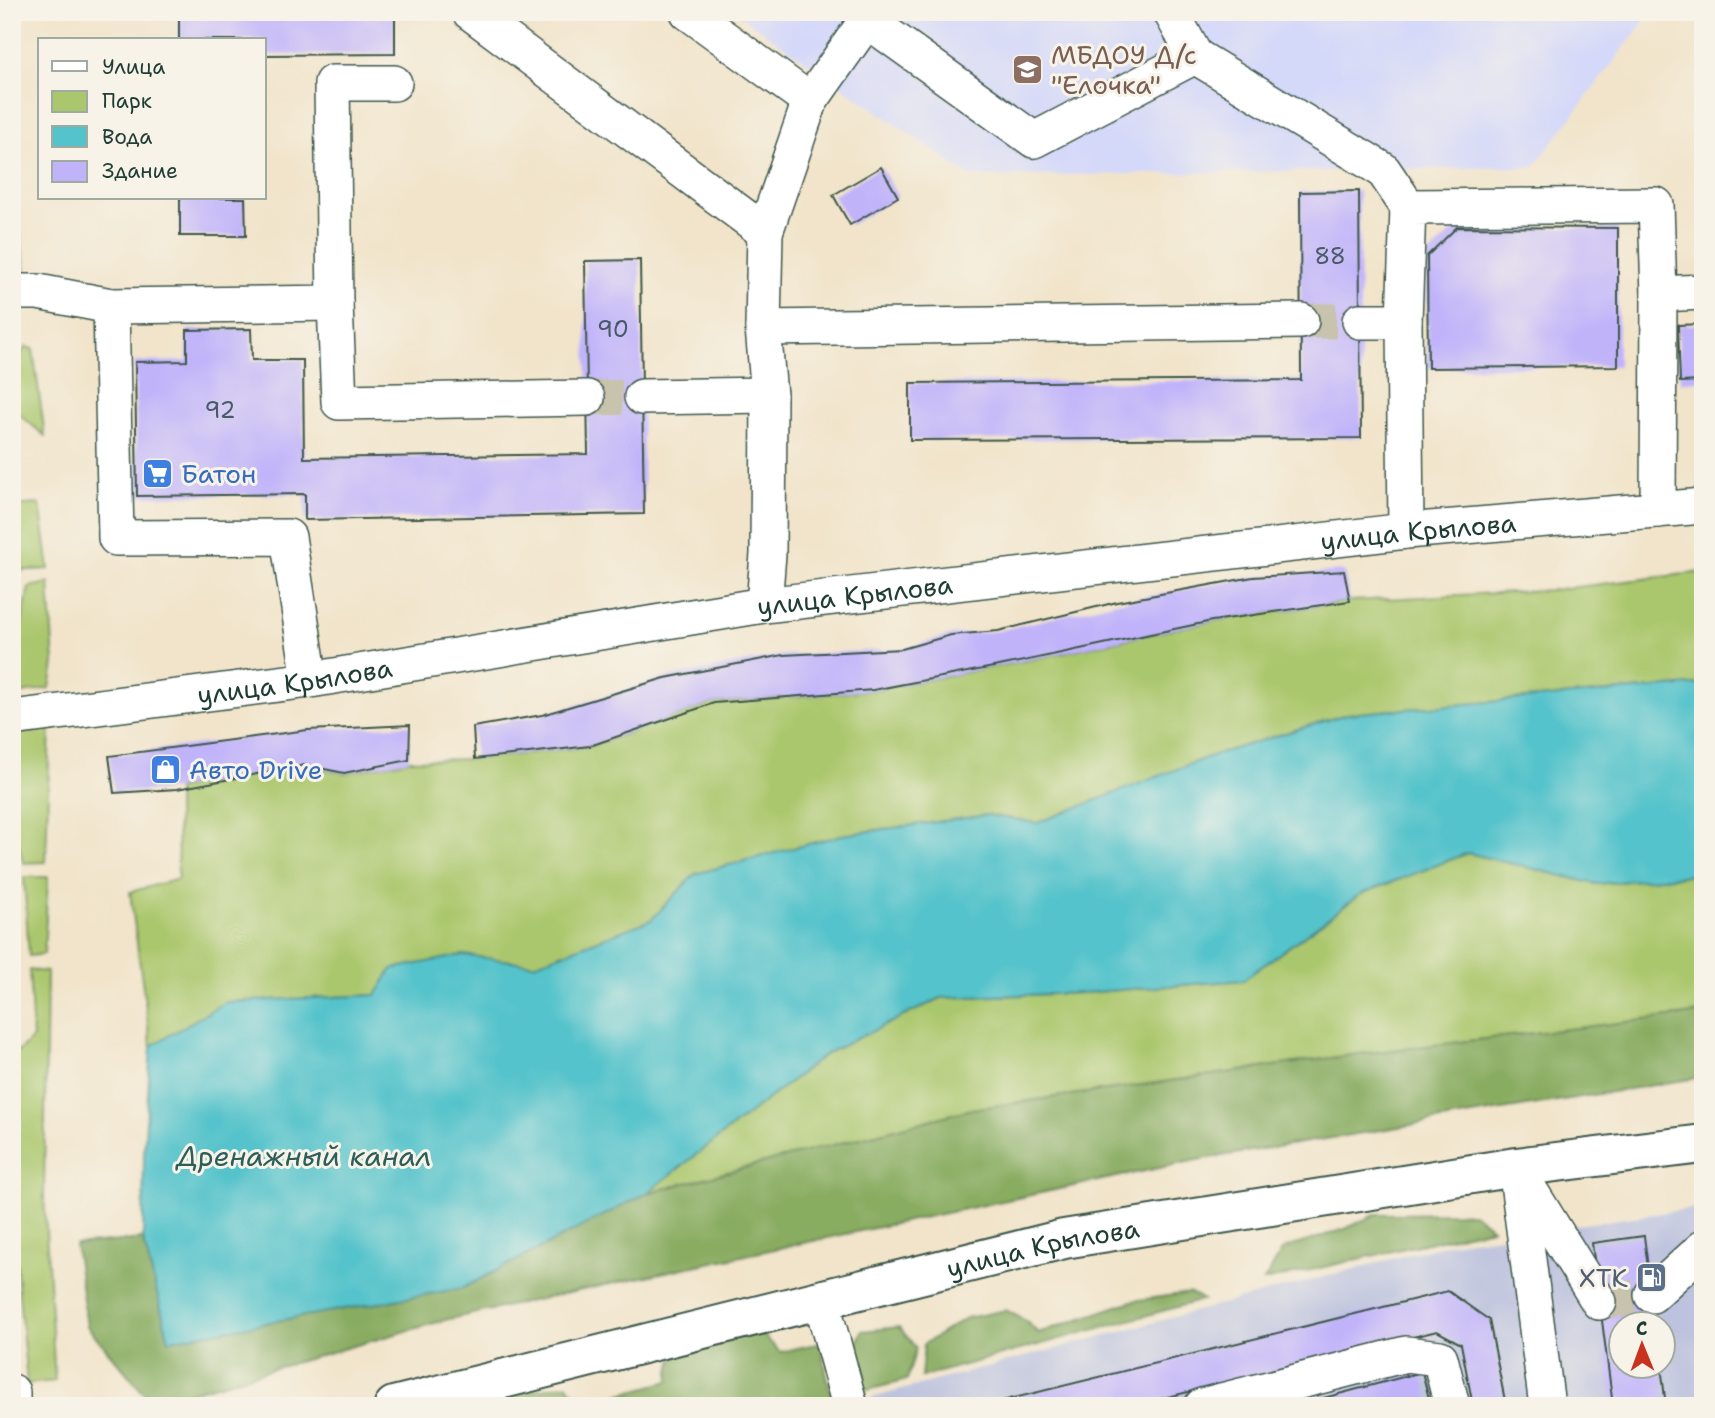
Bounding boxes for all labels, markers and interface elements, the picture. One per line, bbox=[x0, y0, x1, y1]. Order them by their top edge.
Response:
place label: МБДОУ Д/с "Елочка" bbox=[1051, 37, 1197, 102]
legend bbox=[38, 38, 266, 200]
school or university icon: МБДОУ Д/с "Елочка" bbox=[1011, 52, 1045, 86]
text: Улица bbox=[102, 53, 165, 81]
text: Парк bbox=[102, 87, 152, 115]
text: Вода bbox=[102, 123, 152, 151]
text: Здание bbox=[102, 157, 178, 185]
house number: 88 bbox=[1314, 241, 1346, 271]
house number: 90 bbox=[597, 314, 629, 344]
house number: 92 bbox=[204, 395, 236, 425]
supermarket icon: Батон bbox=[141, 456, 175, 490]
place label: Батон bbox=[181, 456, 256, 491]
street label: улица Крылова bbox=[1318, 504, 1518, 558]
street label: улица Крылова bbox=[755, 566, 955, 623]
street label: улица Крылова bbox=[195, 649, 395, 712]
shop icon: Авто Drive bbox=[149, 752, 183, 786]
place label: Авто Drive bbox=[189, 752, 323, 787]
water label: Дренажный канал bbox=[175, 1137, 431, 1175]
street label: улица Крылова bbox=[943, 1210, 1142, 1285]
place label: ХТК bbox=[1579, 1260, 1628, 1295]
fuel station icon: ХТК bbox=[1634, 1260, 1668, 1294]
north arrow bbox=[1606, 1310, 1676, 1380]
text: С bbox=[1636, 1316, 1648, 1341]

